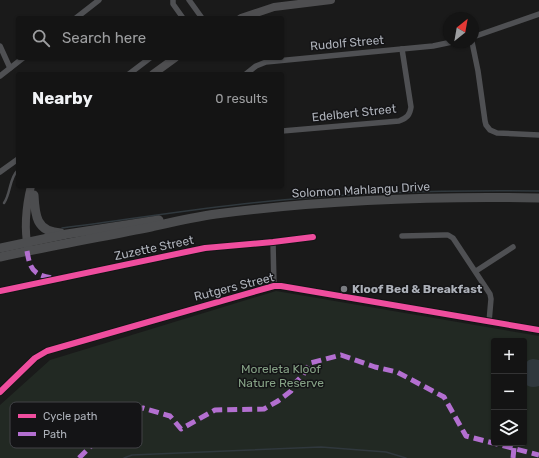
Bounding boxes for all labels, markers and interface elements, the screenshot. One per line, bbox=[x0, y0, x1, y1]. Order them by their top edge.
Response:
north arrow bbox=[443, 12, 479, 48]
search box bbox=[16, 16, 284, 60]
icon: search bbox=[30, 27, 52, 49]
text: Search here bbox=[62, 29, 146, 47]
street label: Rudolf Street bbox=[310, 33, 385, 53]
text: Nearby bbox=[32, 88, 93, 108]
text: 0 results bbox=[215, 91, 268, 106]
street label: Edelbert Street bbox=[311, 102, 397, 124]
street label: Solomon Mahlangu Drive bbox=[292, 179, 431, 201]
street label: Zuzette Street bbox=[113, 233, 195, 263]
street label: Rutgers Street bbox=[193, 270, 276, 304]
place label: Kloof Bed & Breakfast bbox=[352, 282, 483, 296]
marker: Kloof Bed & Breakfast bbox=[339, 284, 349, 294]
map controls bbox=[491, 338, 527, 446]
button: + bbox=[491, 338, 527, 374]
park label: Moreleta Kloof Nature Reserve bbox=[238, 362, 324, 390]
button: − bbox=[491, 374, 527, 410]
legend bbox=[10, 402, 142, 448]
text: Cycle path bbox=[43, 410, 97, 423]
button: layers bbox=[491, 410, 527, 446]
text: Path bbox=[43, 428, 67, 441]

